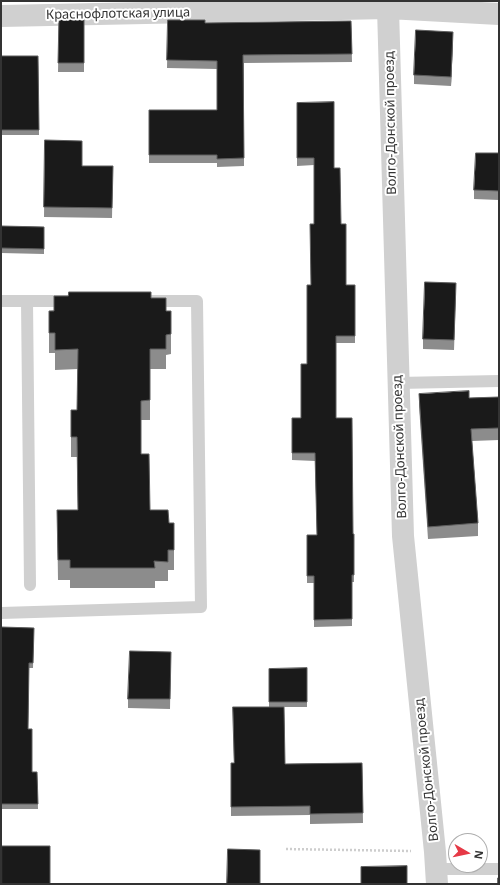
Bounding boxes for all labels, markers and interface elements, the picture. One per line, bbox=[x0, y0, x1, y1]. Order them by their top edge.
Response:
street label: Краснофлотская улица bbox=[46, 5, 190, 23]
street label: Волго-Донской проезд bbox=[382, 51, 400, 195]
street label: Волго-Донской проезд bbox=[390, 375, 410, 519]
street label: Волго-Донской проезд bbox=[412, 698, 442, 842]
north arrow bbox=[448, 833, 488, 873]
text: N bbox=[471, 849, 487, 860]

